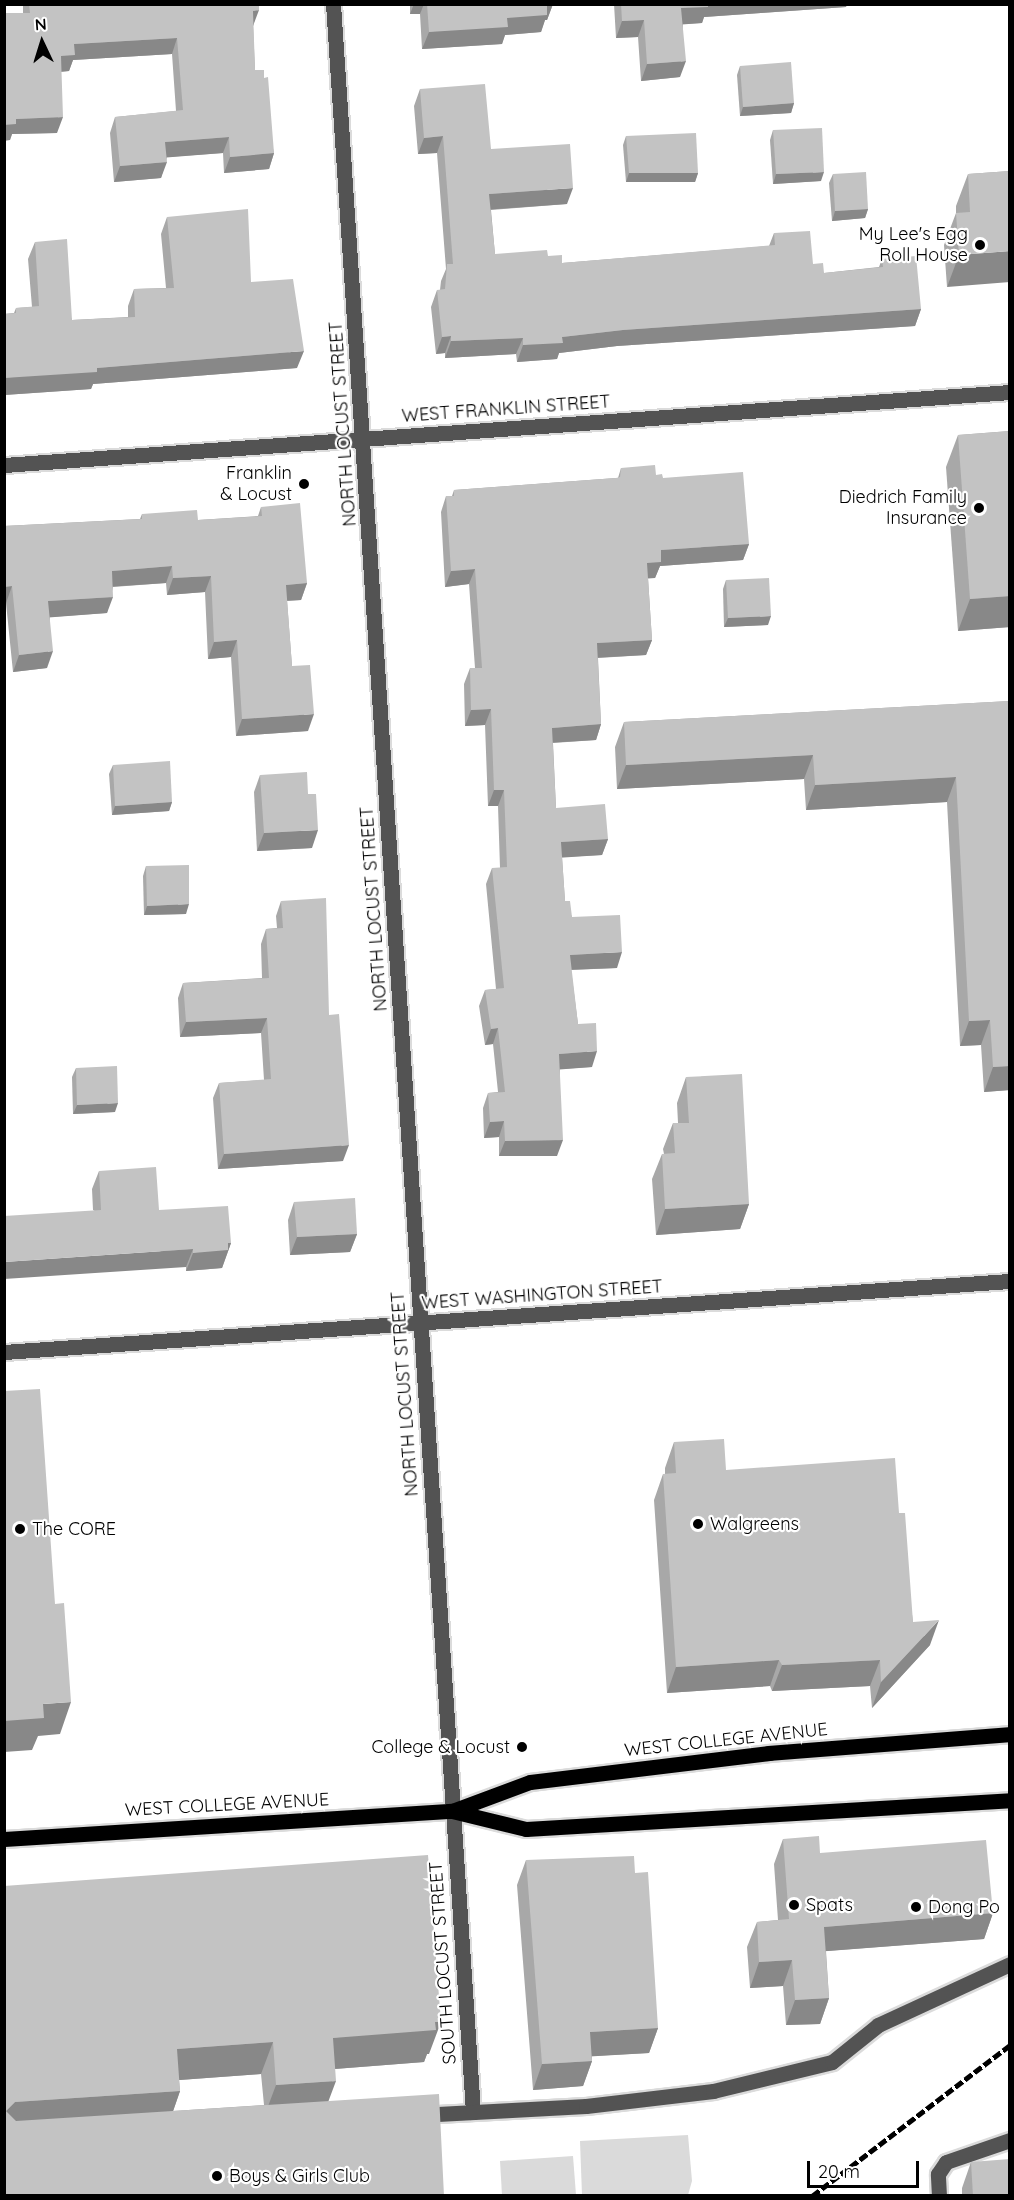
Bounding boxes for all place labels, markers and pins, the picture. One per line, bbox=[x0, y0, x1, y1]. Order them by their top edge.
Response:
place label: My Lee's Egg Roll House bbox=[859, 224, 968, 266]
marker: My Lee's Egg Roll House bbox=[973, 238, 987, 252]
place label: Franklin & Locust bbox=[220, 463, 292, 506]
marker: Franklin & Locust bbox=[297, 477, 311, 491]
place label: Diedrich Family Insurance bbox=[839, 487, 967, 530]
marker: Diedrich Family Insurance bbox=[972, 501, 986, 515]
place label: Walgreens bbox=[710, 1513, 799, 1535]
marker: Walgreens bbox=[691, 1517, 705, 1531]
place label: The CORE bbox=[32, 1518, 116, 1540]
marker: The CORE bbox=[13, 1522, 27, 1536]
place label: College & Locust bbox=[372, 1736, 510, 1758]
marker: College & Locust bbox=[515, 1740, 529, 1754]
place label: Spats bbox=[806, 1894, 853, 1916]
place label: Dong Po bbox=[928, 1896, 1000, 1918]
marker: Spats bbox=[787, 1898, 801, 1912]
marker: Dong Po bbox=[909, 1900, 923, 1914]
place label: Boys & Girls Club bbox=[229, 2165, 370, 2187]
marker: Boys & Girls Club bbox=[210, 2169, 224, 2183]

